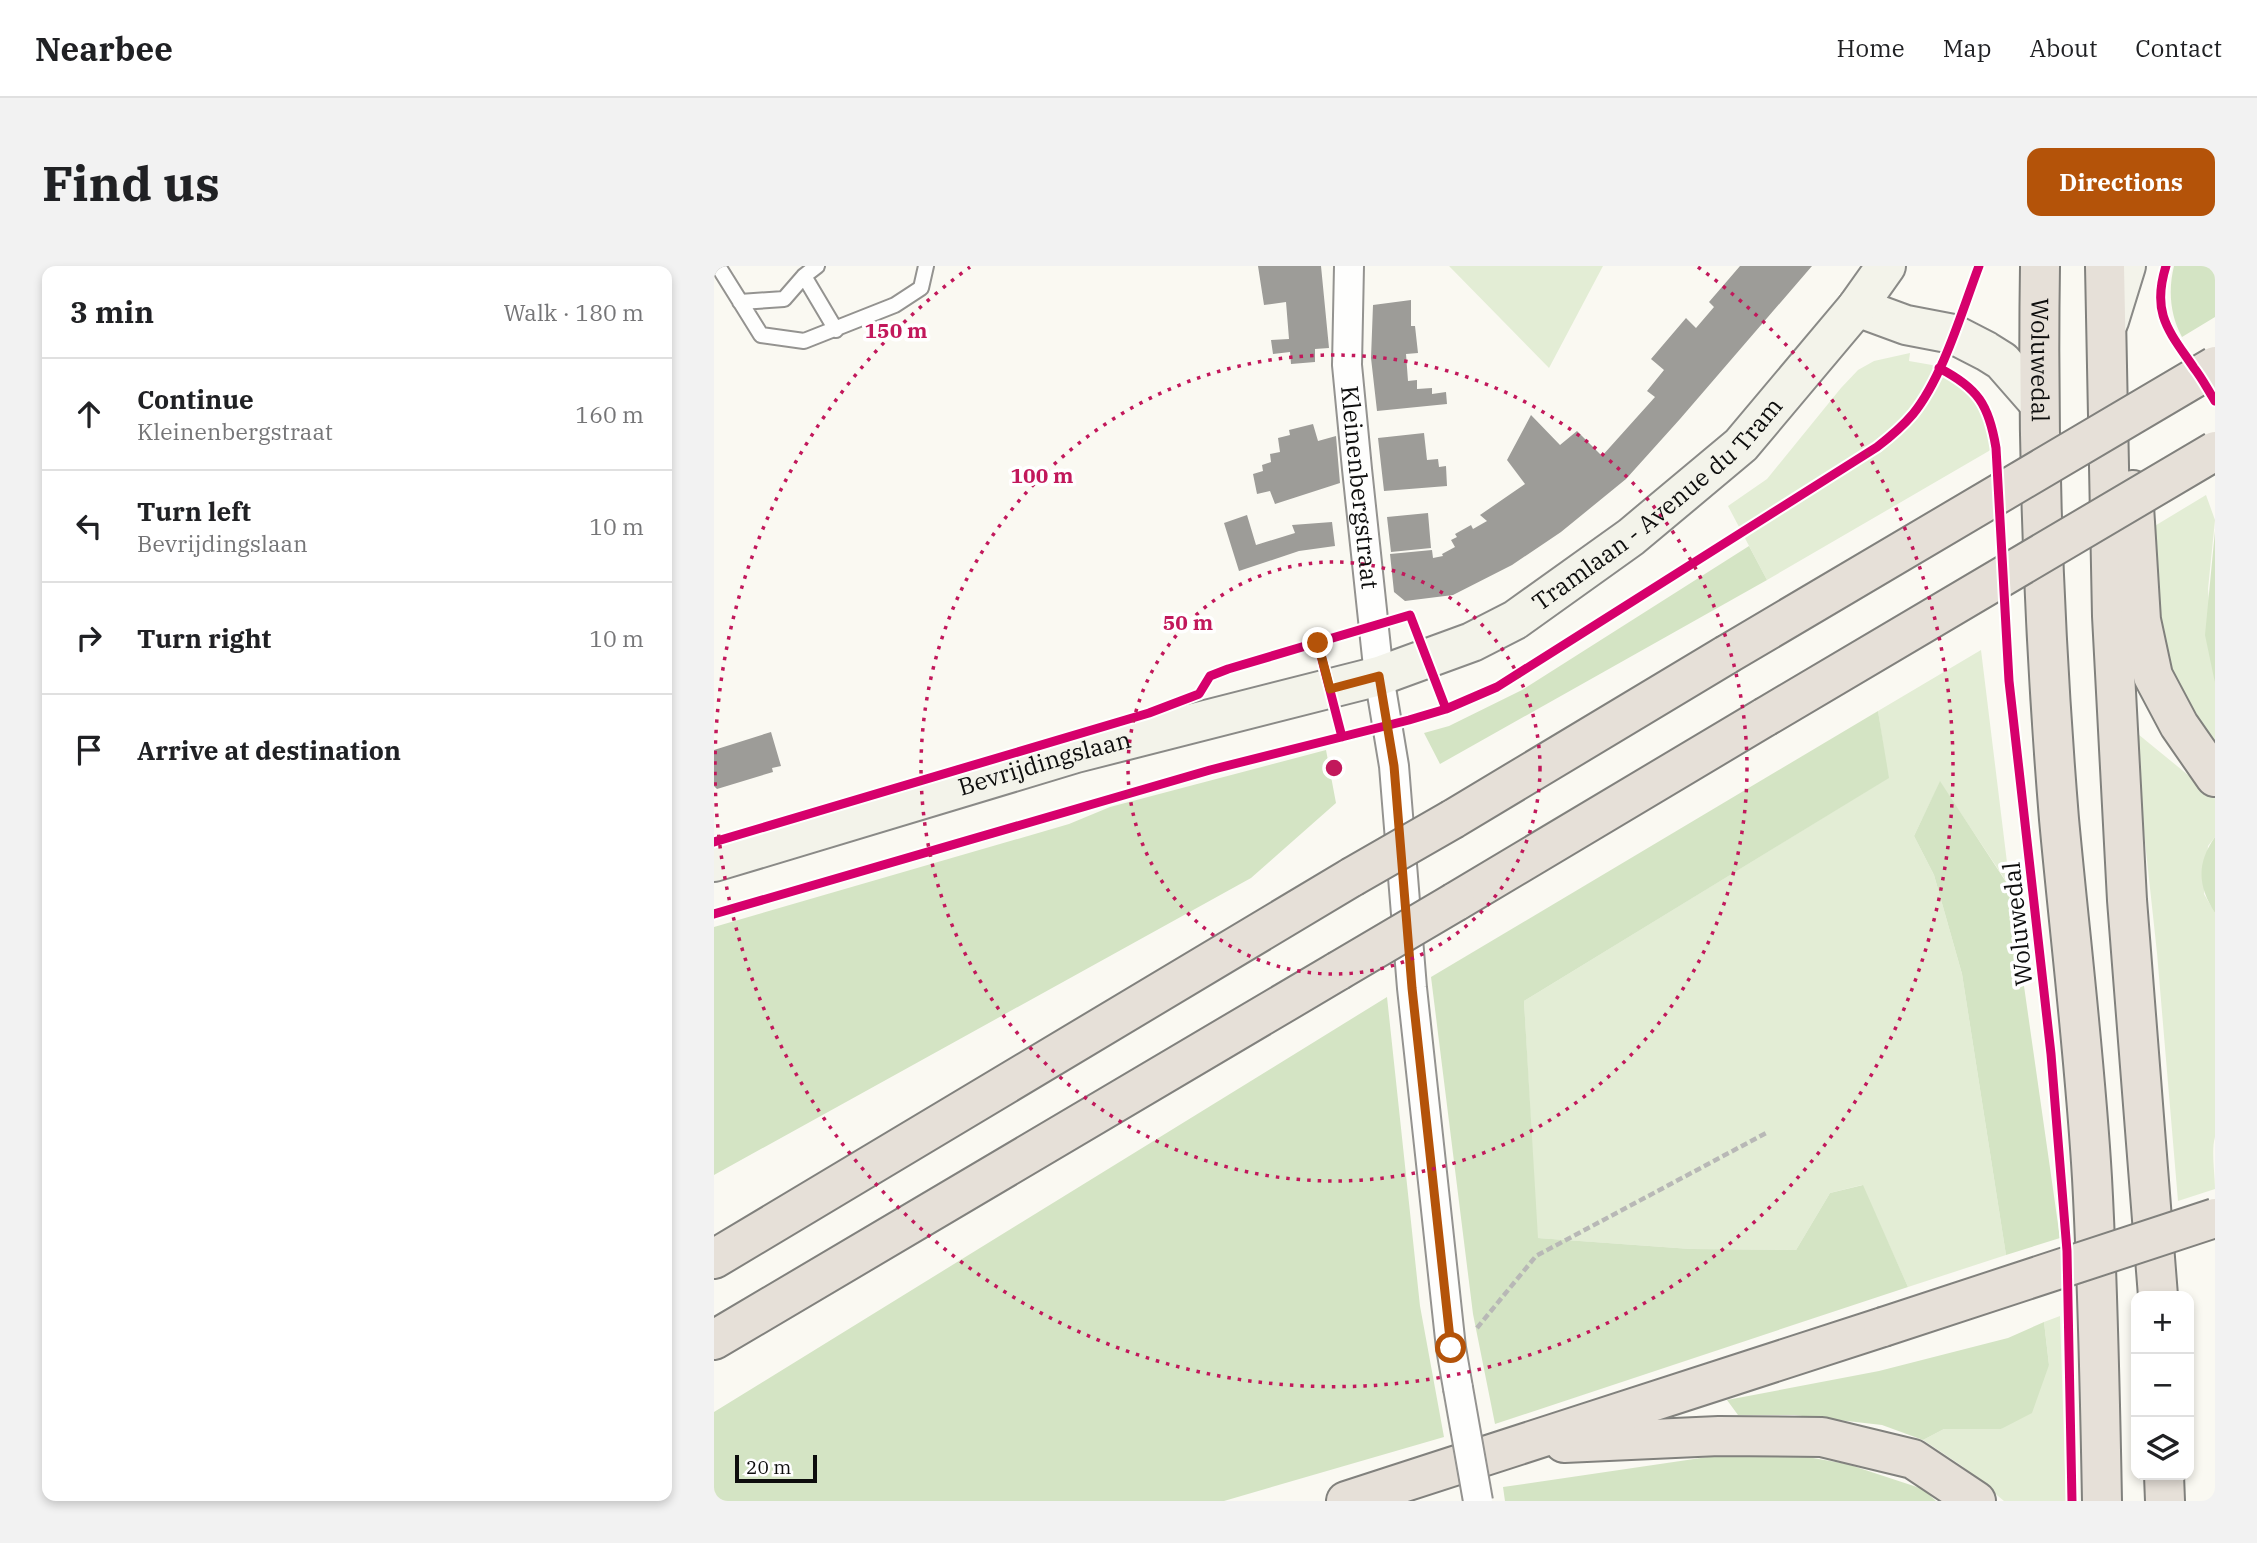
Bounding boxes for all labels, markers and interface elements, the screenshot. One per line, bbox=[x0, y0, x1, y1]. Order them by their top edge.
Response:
text: Nearbee bbox=[35, 27, 173, 70]
text: Home bbox=[1837, 32, 1905, 64]
text: Map bbox=[1943, 32, 1991, 64]
text: About bbox=[2029, 32, 2097, 64]
text: Contact bbox=[2135, 32, 2222, 64]
button: Directions bbox=[2027, 148, 2215, 216]
text: Find us bbox=[42, 151, 220, 214]
text: 3 min bbox=[70, 292, 154, 331]
text: Walk · 180 m bbox=[503, 297, 644, 327]
street label: Woluwedal bbox=[2024, 298, 2057, 422]
text: 150 m bbox=[864, 316, 928, 344]
text: Continue bbox=[137, 382, 254, 416]
street label: Kleinenbergstraat bbox=[1334, 384, 1387, 591]
street label: Tramlaan - Avenue du Tram bbox=[1525, 390, 1789, 618]
icon: ahead bbox=[70, 395, 108, 433]
text: 160 m bbox=[575, 399, 644, 429]
text: Kleinenbergstraat bbox=[137, 416, 333, 446]
text: 100 m bbox=[1010, 461, 1074, 489]
text: Turn left bbox=[137, 494, 251, 528]
icon: left bbox=[70, 507, 108, 545]
text: 10 m bbox=[589, 511, 644, 541]
text: Bevrijdingslaan bbox=[137, 528, 308, 558]
text: 50 m bbox=[1163, 608, 1213, 636]
icon: right bbox=[70, 619, 108, 657]
text: Turn right bbox=[137, 621, 271, 655]
text: 10 m bbox=[589, 623, 644, 653]
route end bbox=[1302, 627, 1333, 658]
street label: Bevrijdingslaan bbox=[954, 723, 1134, 803]
icon: arrive bbox=[70, 731, 108, 769]
text: Arrive at destination bbox=[137, 733, 401, 767]
centre of rings bbox=[1322, 756, 1346, 780]
street label: Woluwedal bbox=[1995, 861, 2039, 988]
map controls bbox=[2131, 1291, 2194, 1480]
button: + bbox=[2131, 1291, 2194, 1354]
route start bbox=[1435, 1332, 1466, 1363]
button: − bbox=[2131, 1354, 2194, 1417]
button: layers bbox=[2131, 1417, 2194, 1480]
scale bar bbox=[735, 1452, 817, 1484]
text: 20 m bbox=[746, 1455, 791, 1479]

